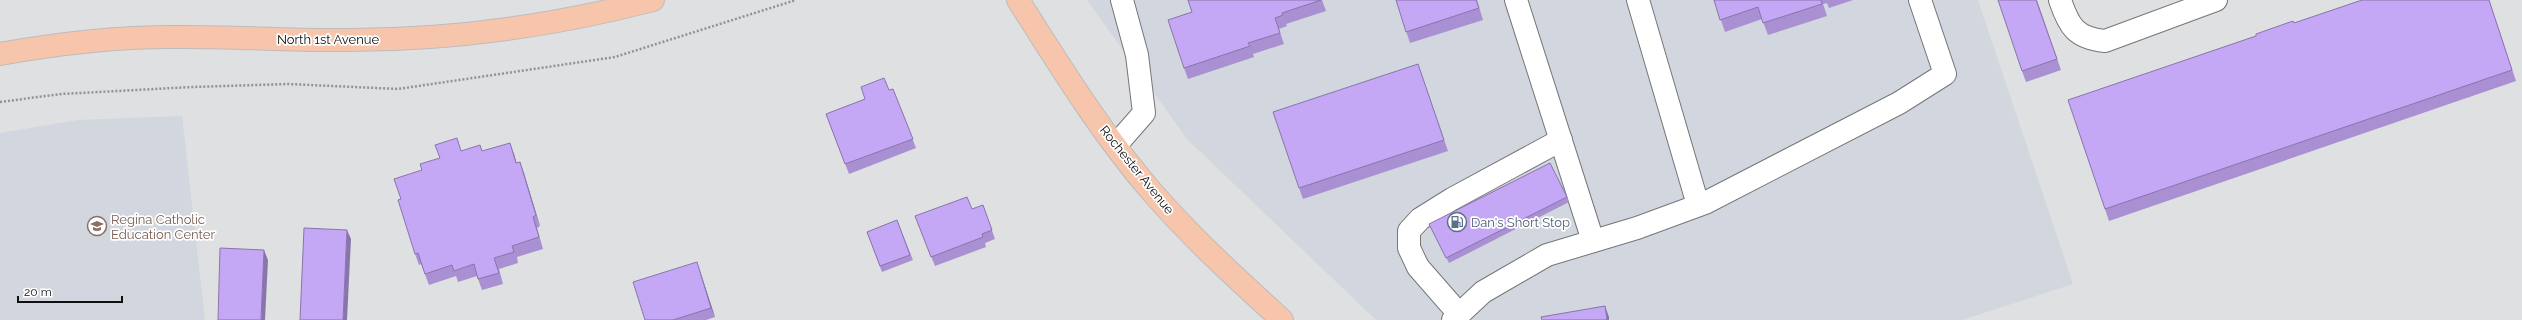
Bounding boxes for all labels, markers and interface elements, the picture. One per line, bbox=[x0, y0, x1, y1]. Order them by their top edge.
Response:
street label: North 1st Avenue bbox=[277, 32, 379, 47]
street label: Rochester Avenue bbox=[1097, 123, 1177, 217]
fuel station icon: Dan's Short Stop bbox=[1446, 211, 1468, 233]
place label: Regina Catholic Education Center bbox=[111, 212, 215, 242]
school or university icon: Regina Catholic Education Center bbox=[86, 215, 108, 237]
place label: Dan's Short Stop bbox=[1471, 215, 1570, 230]
scale bar bbox=[18, 278, 122, 304]
text: 20 m bbox=[24, 285, 52, 299]

